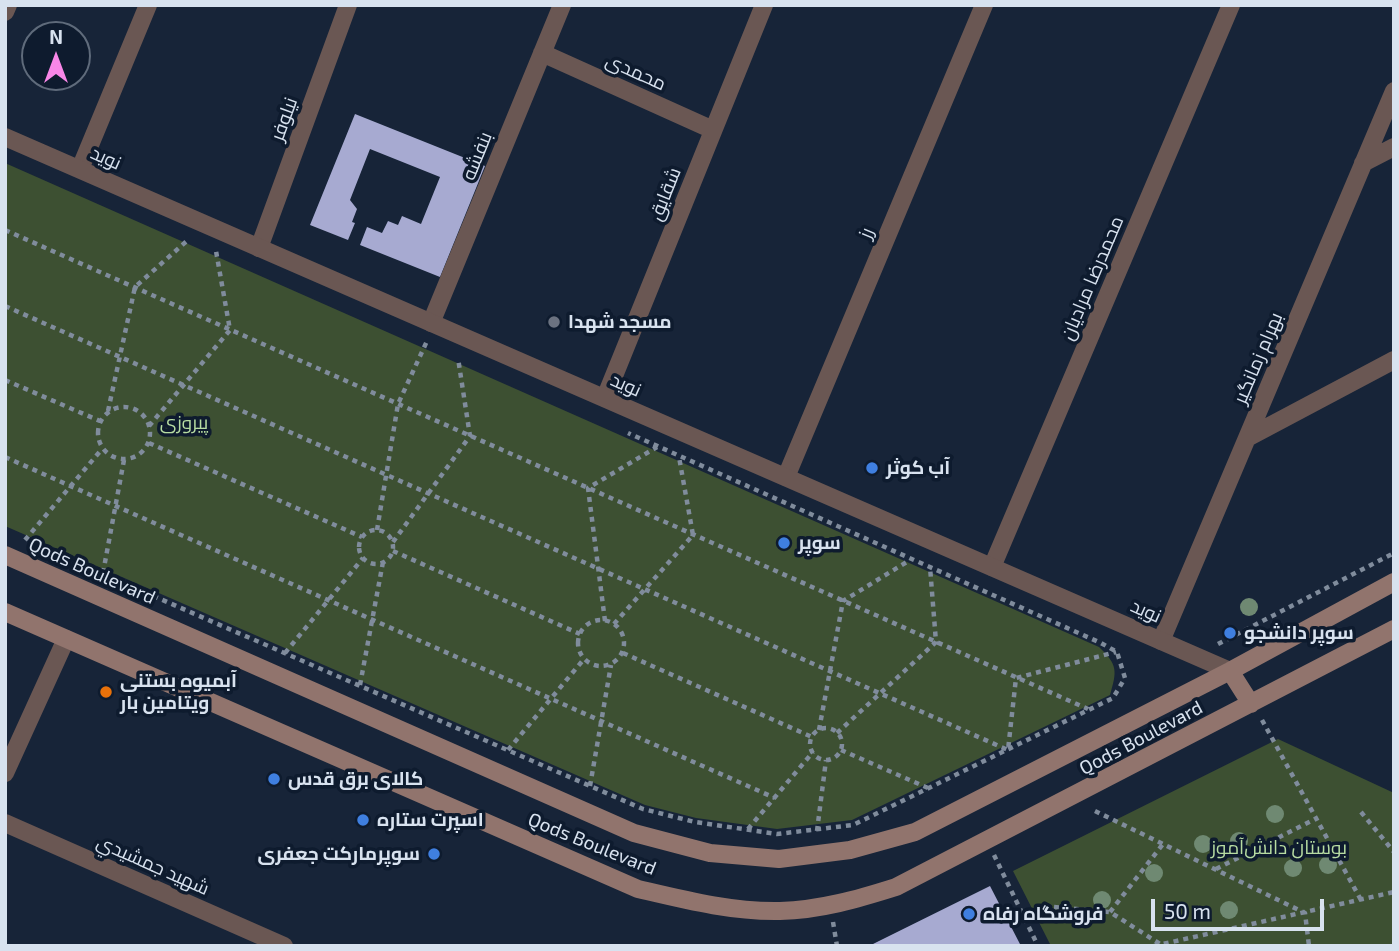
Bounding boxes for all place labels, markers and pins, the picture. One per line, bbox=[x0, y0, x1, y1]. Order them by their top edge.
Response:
place label: مسجد شهدا bbox=[568, 311, 672, 333]
marker: مسجد شهدا bbox=[546, 314, 562, 330]
place label: آب کوثر bbox=[886, 457, 950, 479]
marker: آب کوثر bbox=[864, 460, 880, 476]
place label: سوپر bbox=[798, 532, 841, 554]
marker: سوپر bbox=[776, 535, 792, 551]
place label: سوپر دانشجو bbox=[1244, 622, 1354, 644]
marker: سوپر دانشجو bbox=[1222, 625, 1238, 641]
place label: آبمیوه بستنی ویتامین بار bbox=[120, 670, 237, 714]
marker: آبمیوه بستنی ویتامین بار bbox=[98, 684, 114, 700]
place label: کالای برق قدس bbox=[288, 768, 423, 790]
marker: کالای برق قدس bbox=[266, 771, 282, 787]
place label: اسپرت ستاره bbox=[377, 809, 484, 831]
marker: اسپرت ستاره bbox=[355, 812, 371, 828]
place label: سوپرمارکت جعفری bbox=[257, 843, 420, 865]
marker: سوپرمارکت جعفری bbox=[426, 846, 442, 862]
place label: فروشگاه رفاه bbox=[983, 903, 1103, 925]
marker: فروشگاه رفاه bbox=[961, 906, 977, 922]

